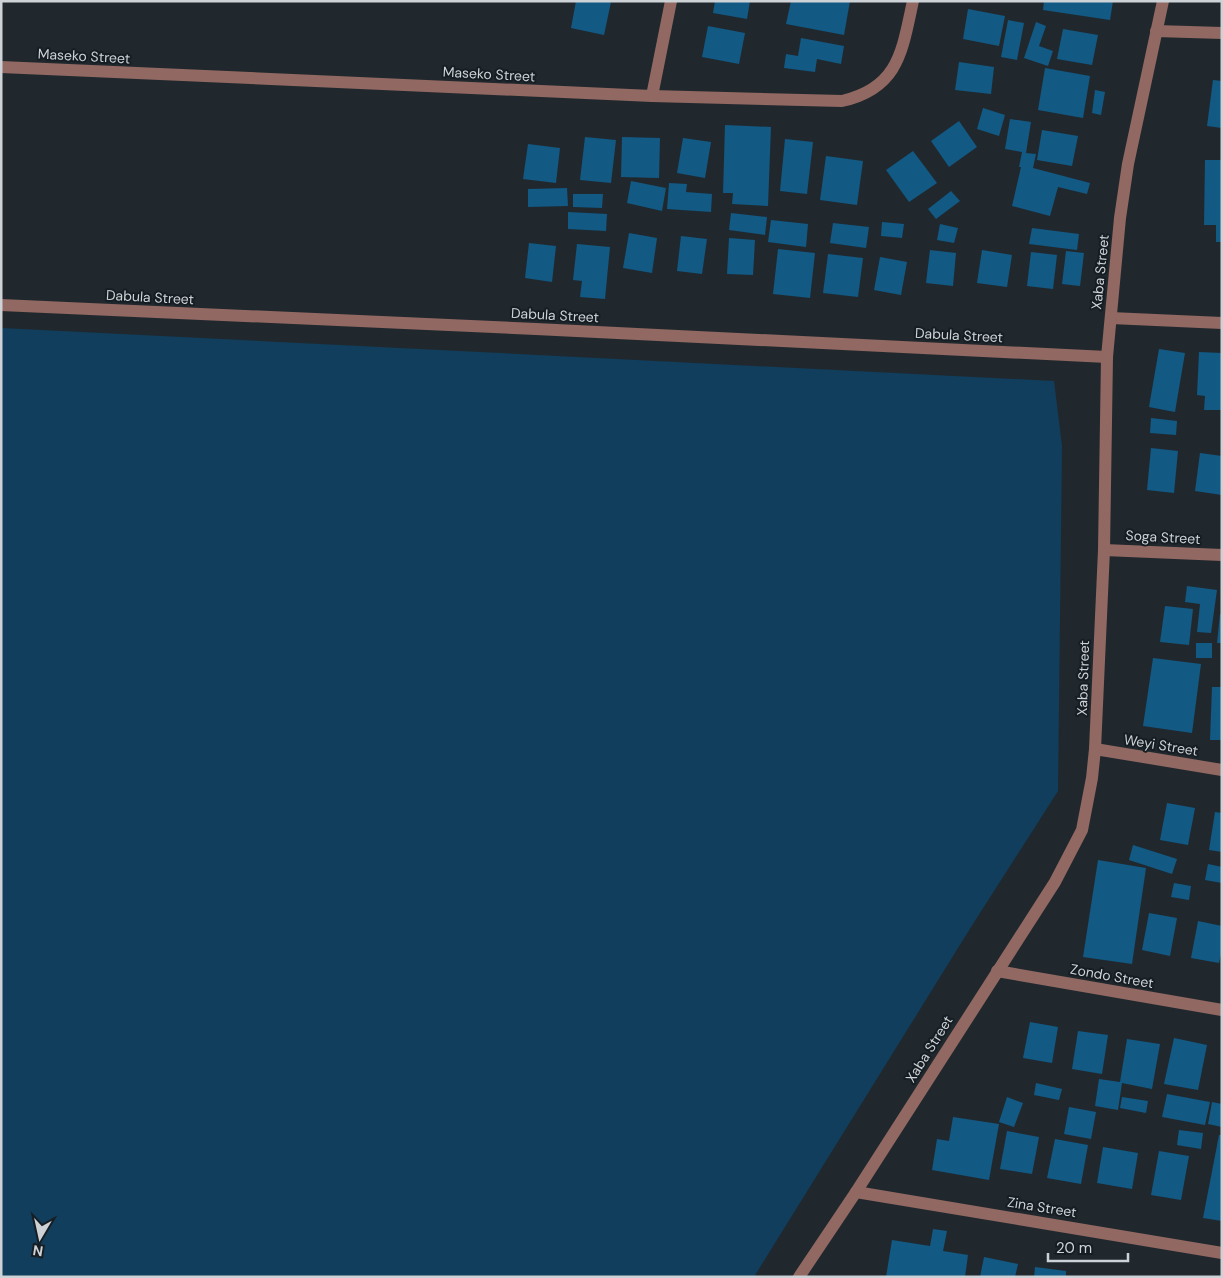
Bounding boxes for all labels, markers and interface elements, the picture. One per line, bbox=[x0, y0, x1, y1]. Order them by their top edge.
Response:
street label: Maseko Street bbox=[37, 45, 131, 67]
street label: Maseko Street bbox=[442, 63, 536, 85]
street label: Xaba Street bbox=[1087, 233, 1113, 311]
street label: Dabula Street bbox=[106, 286, 194, 308]
street label: Dabula Street bbox=[511, 304, 599, 326]
street label: Dabula Street bbox=[915, 324, 1003, 346]
street label: Soga Street bbox=[1125, 526, 1201, 548]
street label: Xaba Street bbox=[1073, 640, 1093, 716]
street label: Weyi Street bbox=[1123, 730, 1199, 760]
street label: Zondo Street bbox=[1069, 960, 1155, 992]
street label: Xaba Street bbox=[901, 1012, 957, 1086]
street label: Zina Street bbox=[1006, 1193, 1078, 1221]
north arrow bbox=[15, 1213, 65, 1263]
scale bar bbox=[1048, 1230, 1128, 1262]
text: 20 m bbox=[1056, 1238, 1092, 1258]
text: N bbox=[32, 1241, 44, 1261]

